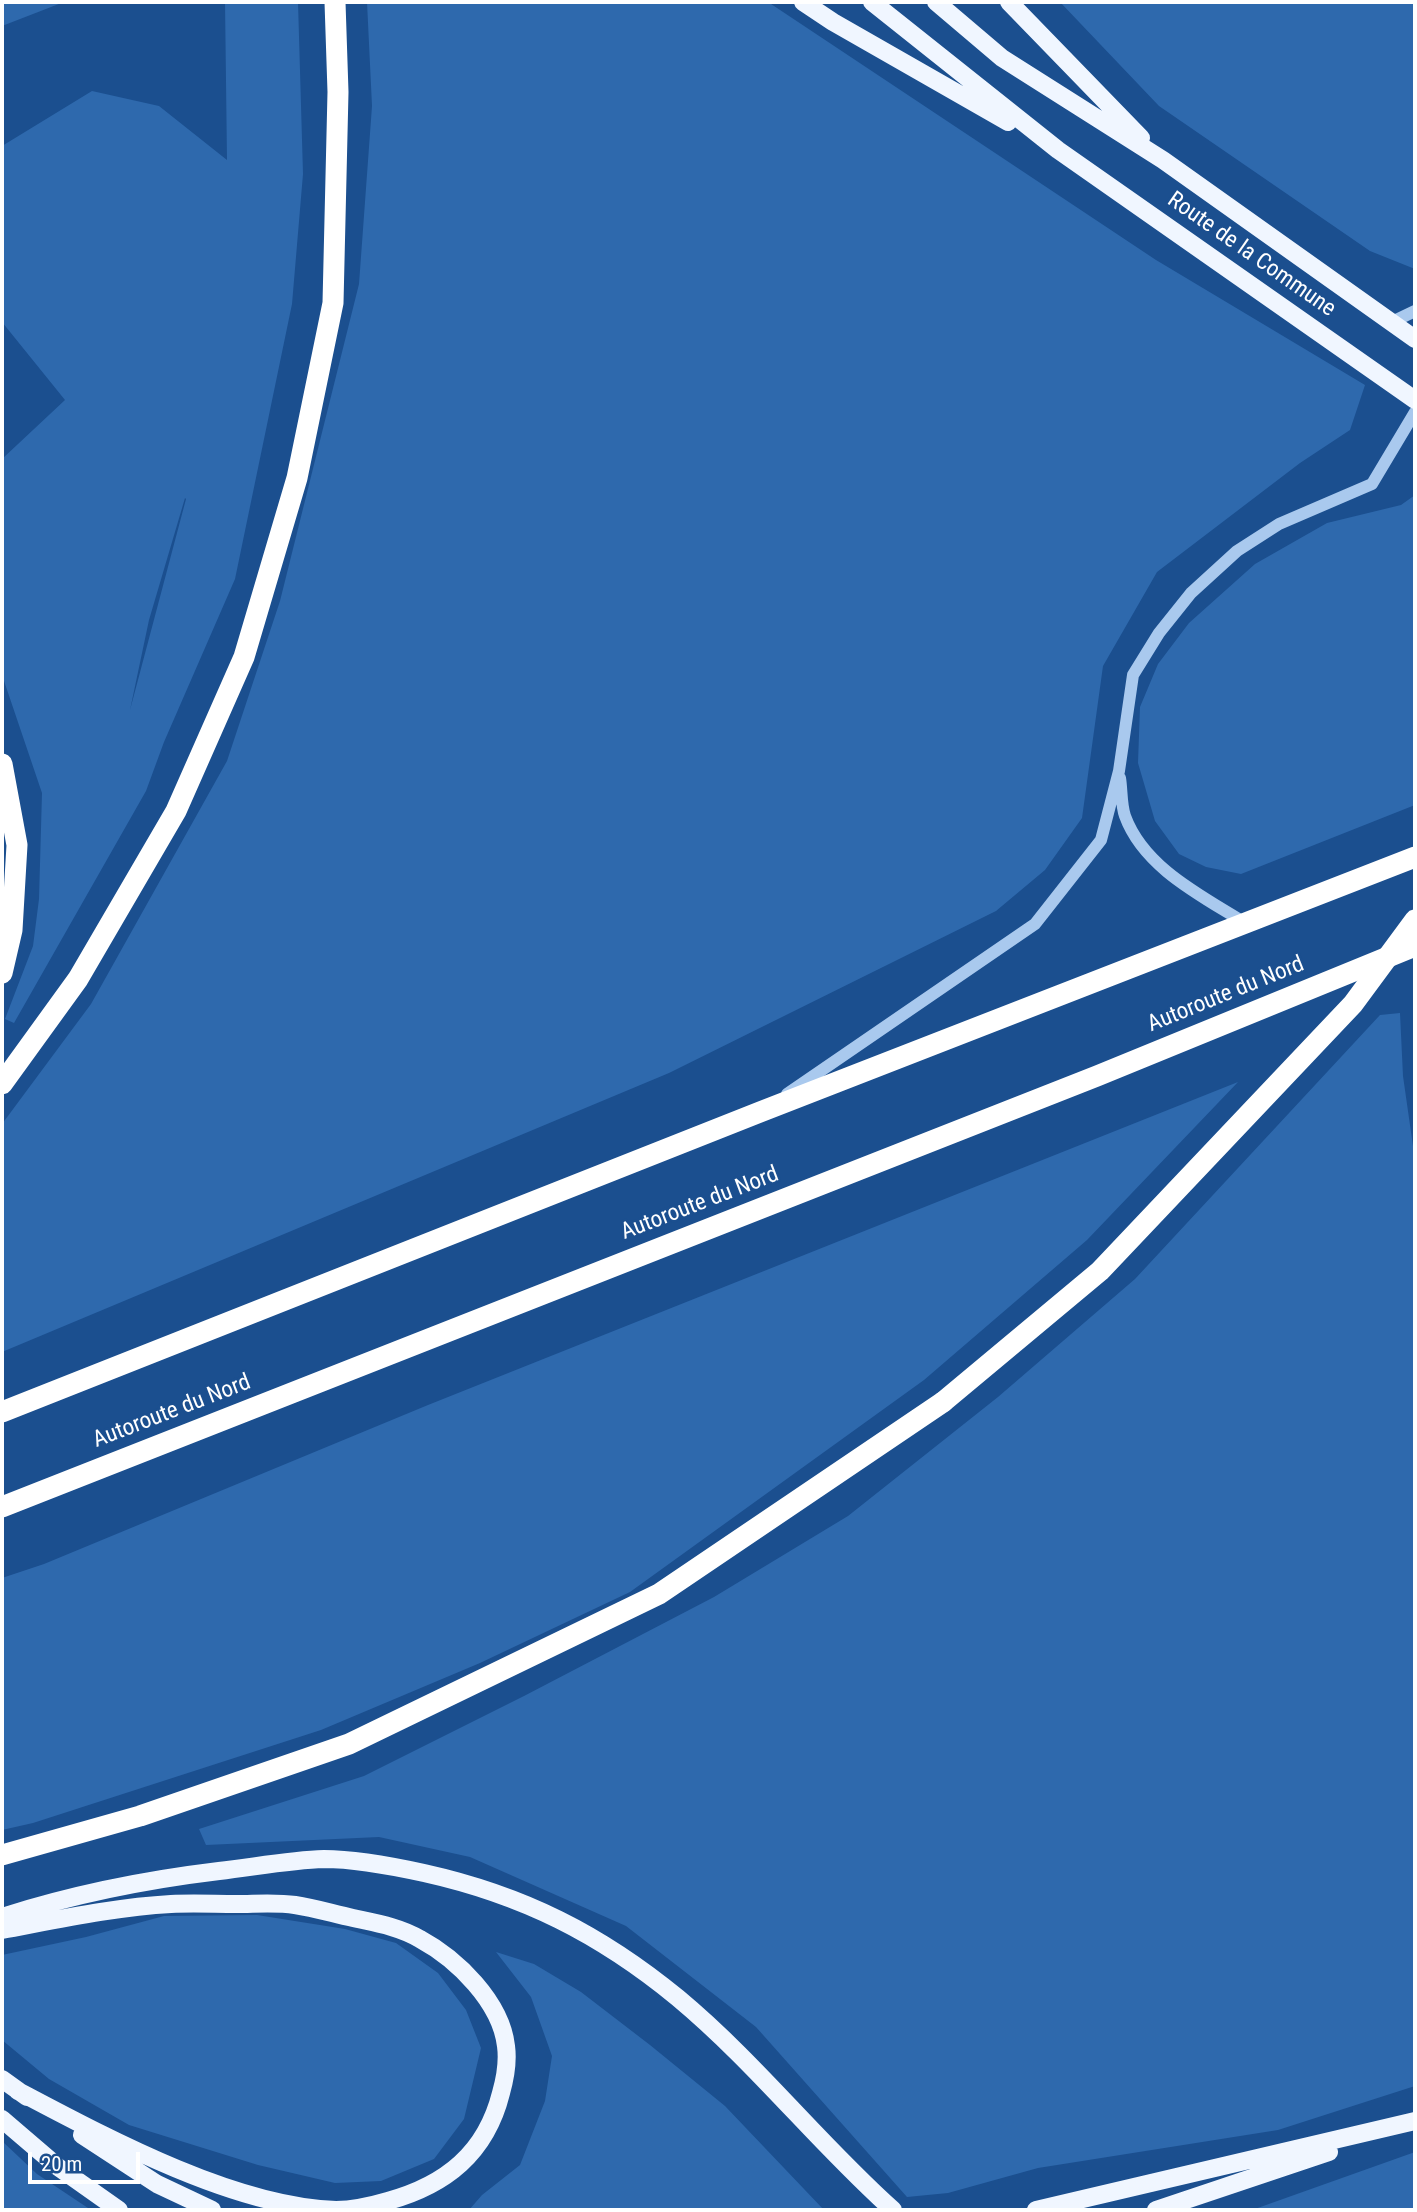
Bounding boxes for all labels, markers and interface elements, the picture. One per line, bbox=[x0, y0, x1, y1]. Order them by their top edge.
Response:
street label: Route de la Commune bbox=[1162, 187, 1340, 323]
street label: Autoroute du Nord bbox=[1144, 951, 1308, 1039]
street label: Autoroute du Nord bbox=[617, 1161, 783, 1247]
street label: Autoroute du Nord bbox=[89, 1369, 255, 1455]
scale bar bbox=[32, 2138, 144, 2182]
text: 20 m bbox=[41, 2152, 82, 2176]

